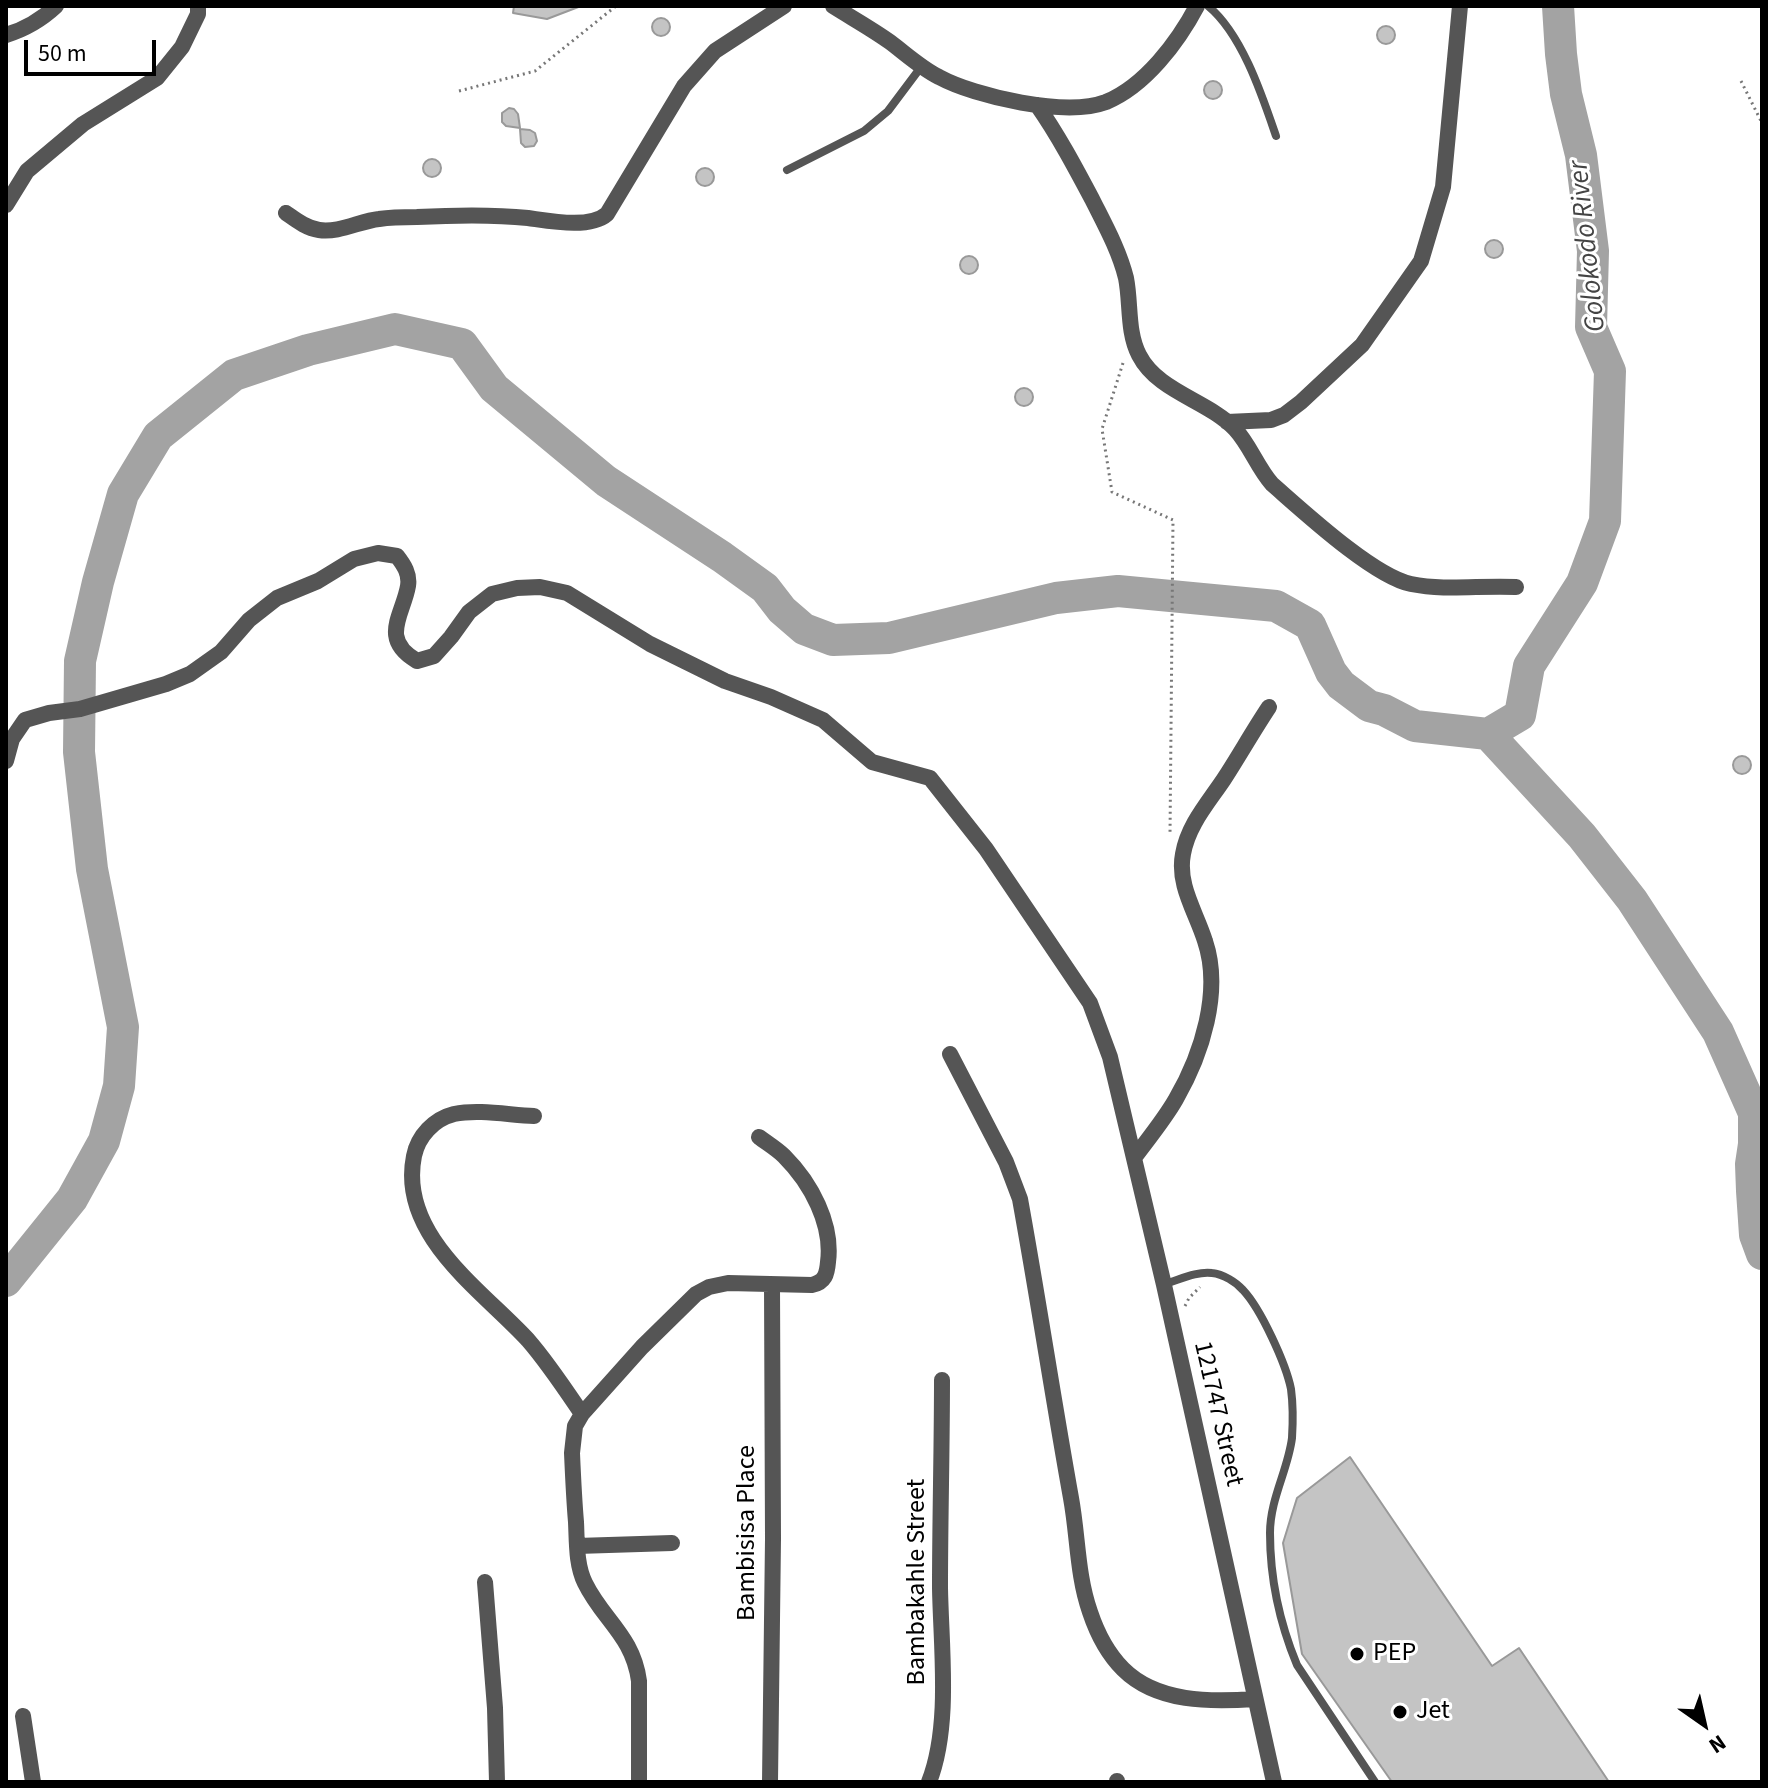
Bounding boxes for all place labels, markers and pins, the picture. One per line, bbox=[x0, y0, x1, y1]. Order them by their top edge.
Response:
place label: PEP bbox=[1373, 1638, 1416, 1670]
marker: PEP bbox=[1348, 1645, 1366, 1663]
place label: Jet bbox=[1416, 1696, 1450, 1728]
marker: Jet bbox=[1391, 1703, 1409, 1721]

